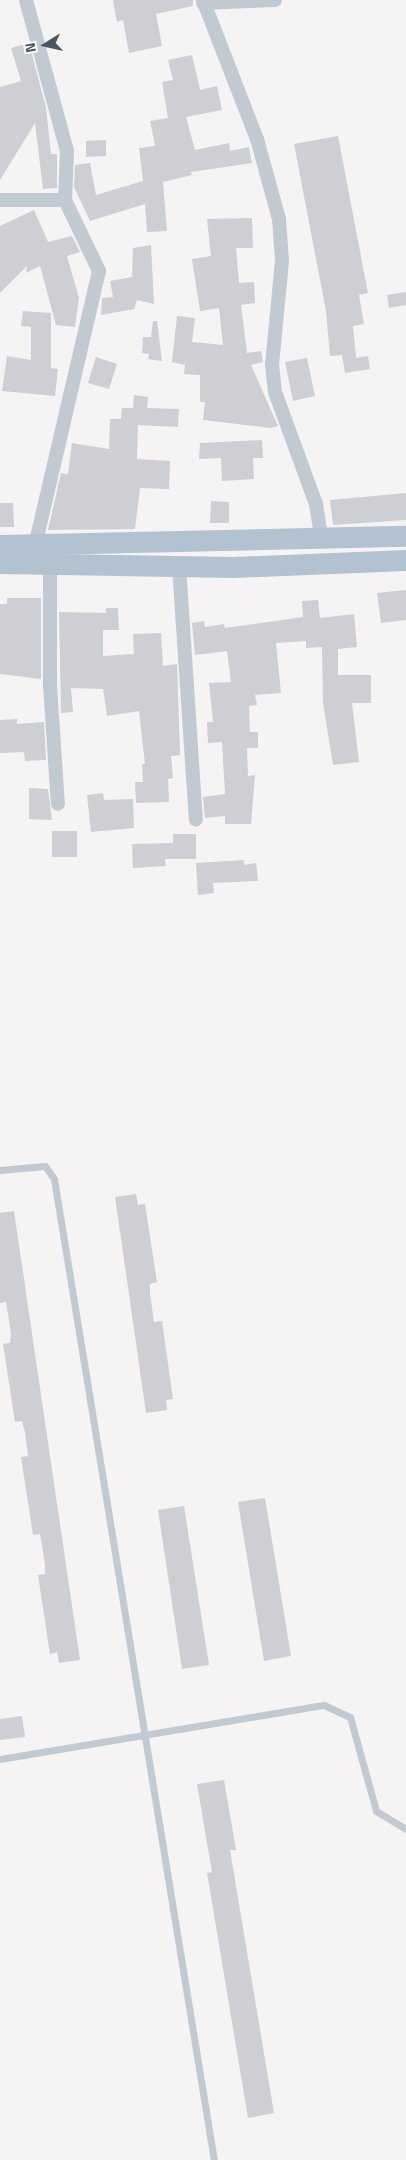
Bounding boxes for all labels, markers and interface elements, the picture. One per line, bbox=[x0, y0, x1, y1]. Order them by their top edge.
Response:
north arrow bbox=[20, 20, 70, 70]
text: N bbox=[19, 41, 41, 54]

